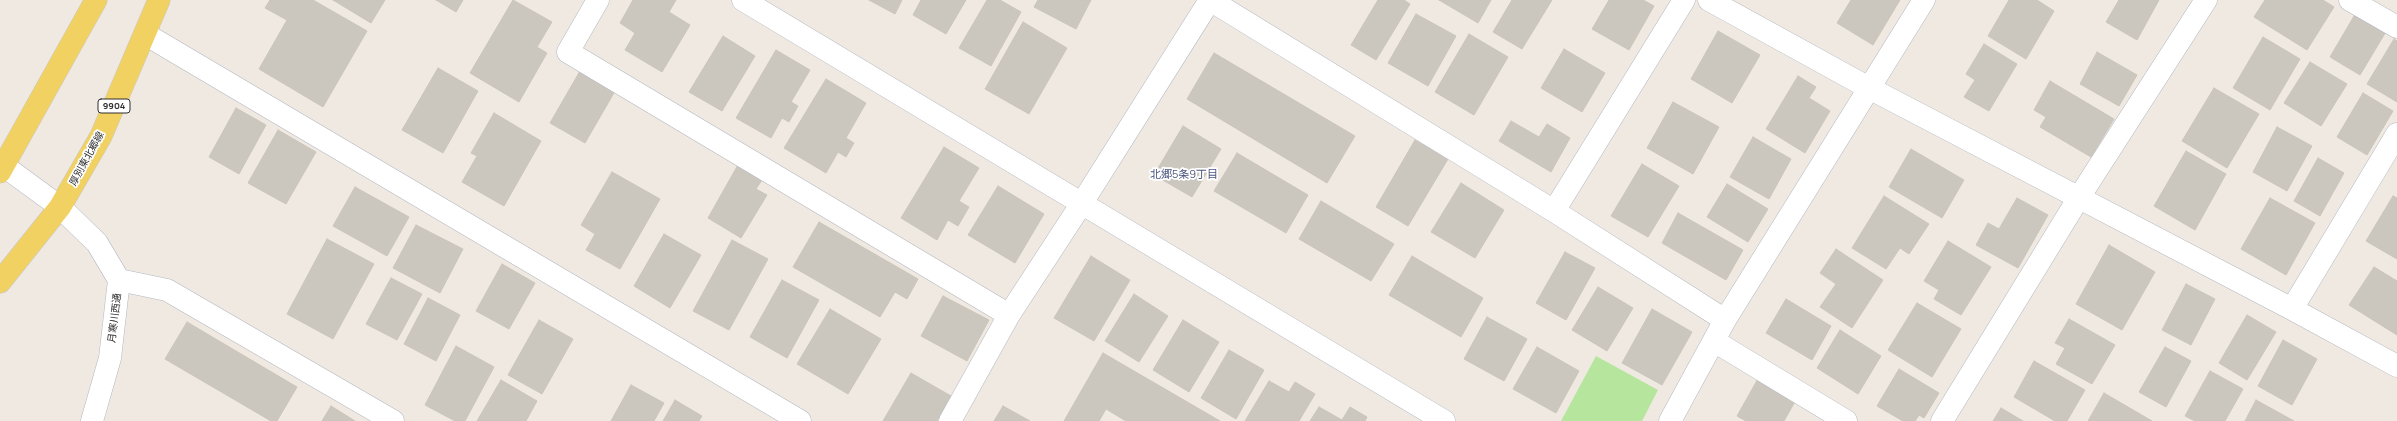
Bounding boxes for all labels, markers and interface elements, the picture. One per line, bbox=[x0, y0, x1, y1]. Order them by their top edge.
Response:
road number: 9904 bbox=[98, 99, 130, 113]
street label: 厚別東北郷線 bbox=[67, 130, 107, 188]
district label: 北郷5条9丁目 bbox=[1150, 168, 1218, 182]
street label: 月寒川西通 bbox=[106, 292, 124, 344]

